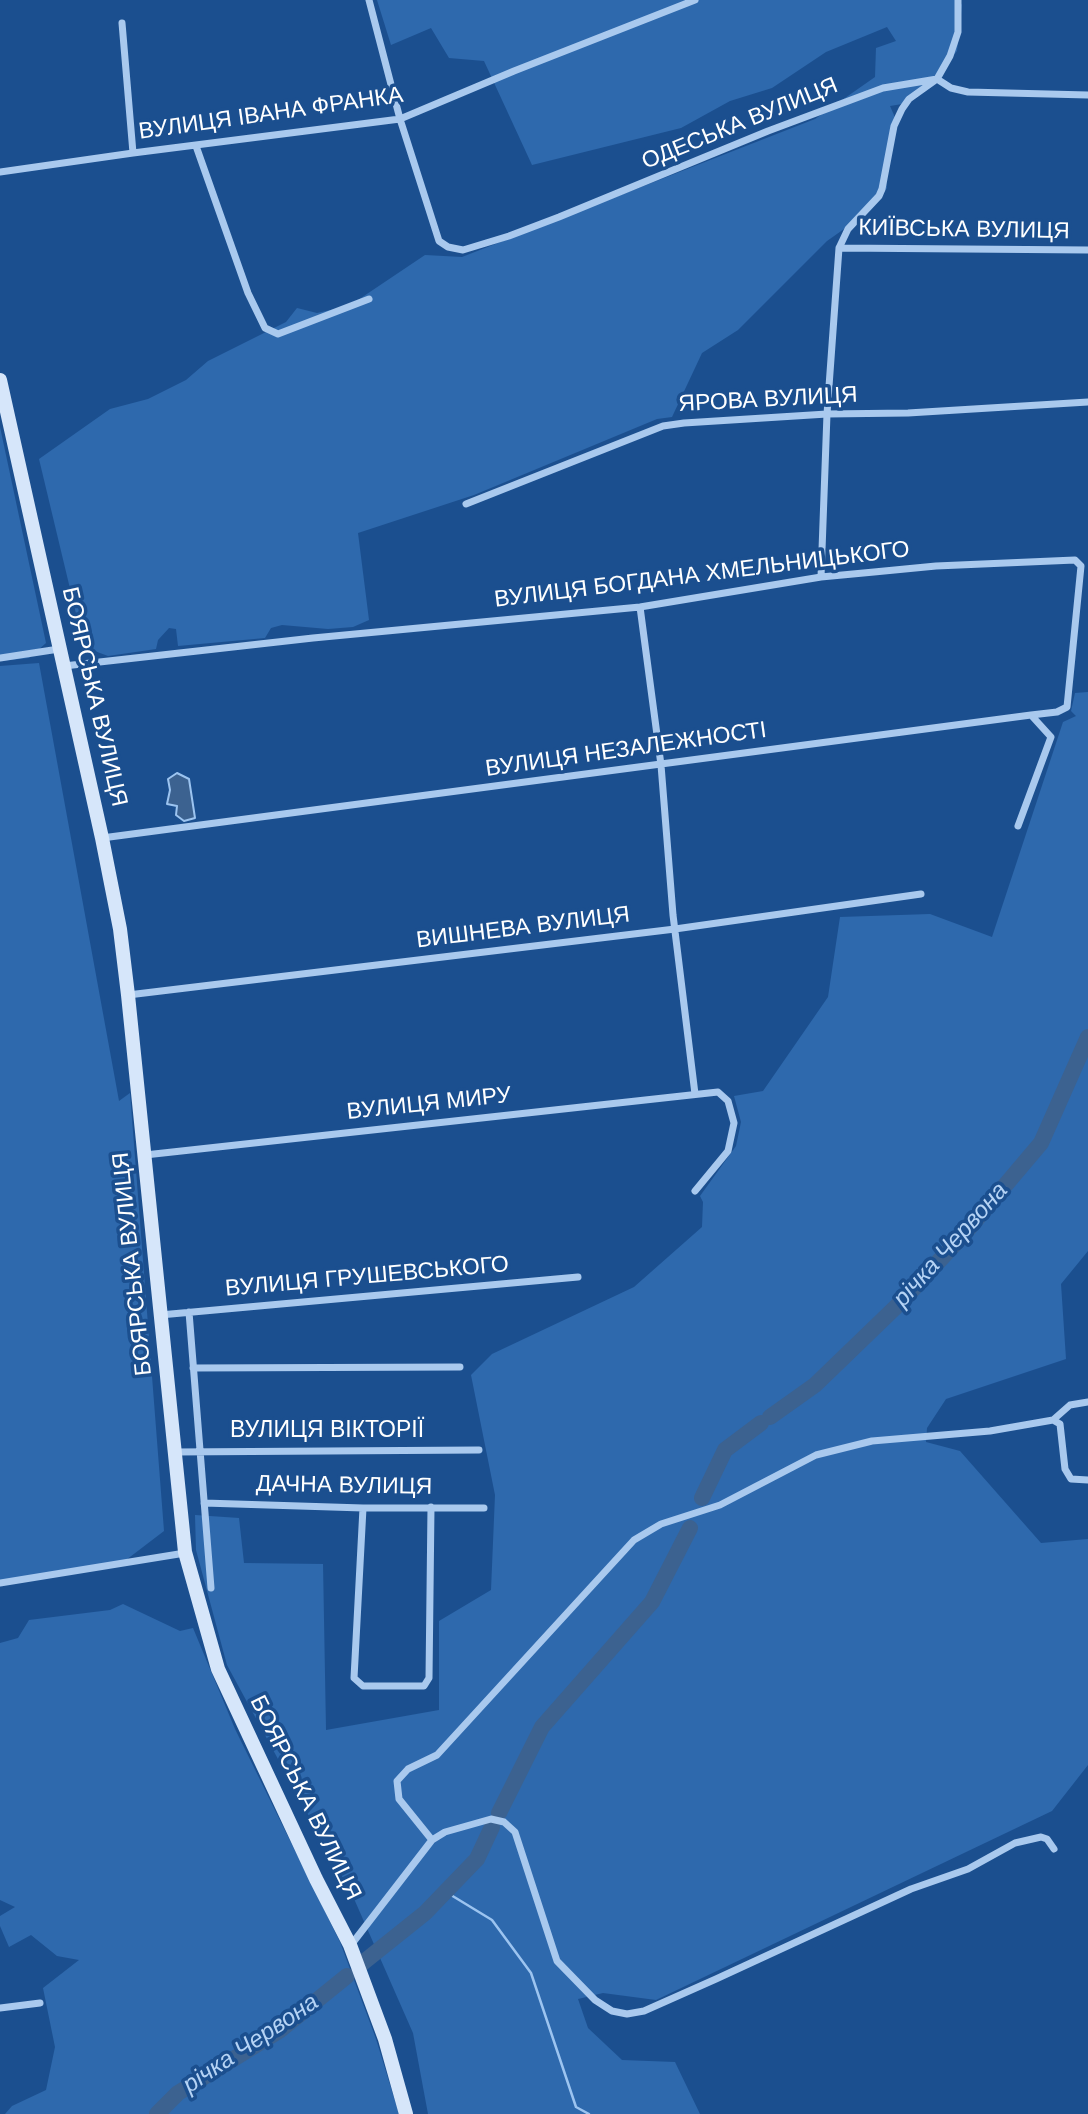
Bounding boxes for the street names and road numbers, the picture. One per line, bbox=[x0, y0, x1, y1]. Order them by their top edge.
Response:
street label: ОДЕСЬКА ВУЛИЦЯ bbox=[638, 72, 842, 176]
street label: ВУЛИЦЯ ІВАНА ФРАНКА bbox=[137, 82, 405, 146]
street label: КИЇВСЬКА ВУЛИЦЯ bbox=[858, 214, 1070, 246]
street label: ЯРОВА ВУЛИЦЯ bbox=[678, 382, 858, 418]
street label: ВУЛИЦЯ БОГДАНА ХМЕЛЬНИЦЬКОГО bbox=[493, 536, 911, 614]
street label: БОЯРСЬКА ВУЛИЦЯ bbox=[55, 585, 133, 809]
street label: ВУЛИЦЯ НЕЗАЛЕЖНОСТІ bbox=[484, 717, 768, 783]
street label: ВИШНЕВА ВУЛИЦЯ bbox=[415, 901, 631, 955]
street label: ВУЛИЦЯ МИРУ bbox=[345, 1082, 513, 1126]
street label: БОЯРСЬКА ВУЛИЦЯ bbox=[108, 1151, 158, 1377]
street label: ВУЛИЦЯ ГРУШЕВСЬКОГО bbox=[224, 1251, 510, 1303]
street label: ВУЛИЦЯ ВІКТОРІЇ bbox=[230, 1417, 424, 1445]
street label: ДАЧНА ВУЛИЦЯ bbox=[256, 1471, 432, 1501]
street label: БОЯРСЬКА ВУЛИЦЯ bbox=[243, 1691, 367, 1905]

